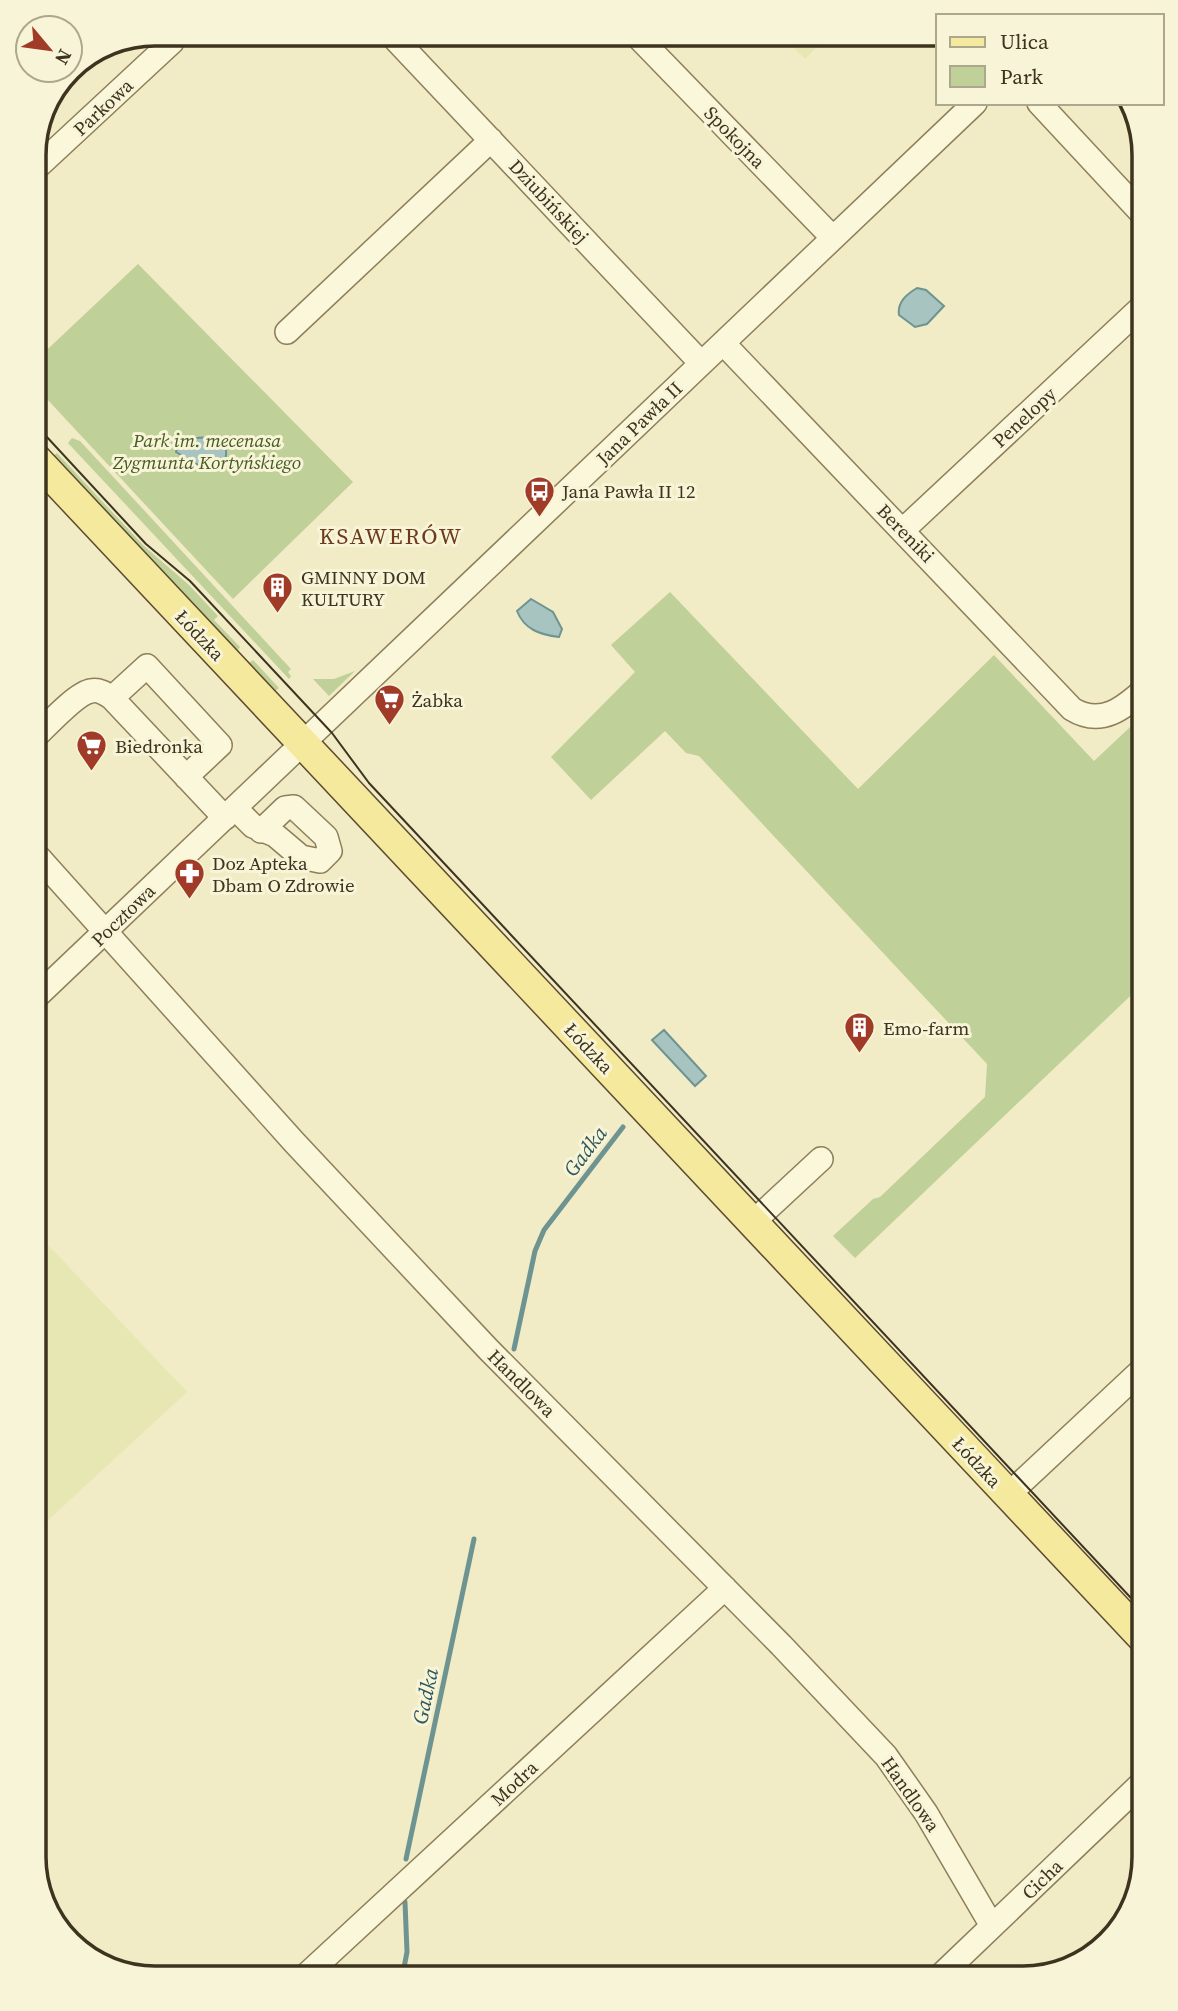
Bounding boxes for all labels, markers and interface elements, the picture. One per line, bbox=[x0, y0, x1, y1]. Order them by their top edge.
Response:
north arrow bbox=[14, 14, 84, 84]
legend bbox=[936, 14, 1164, 105]
text: Ulica bbox=[1000, 27, 1049, 56]
text: N bbox=[49, 45, 79, 70]
text: Park bbox=[1000, 62, 1044, 91]
street label: Parkowa bbox=[67, 72, 139, 141]
street label: Spokojna bbox=[699, 100, 772, 174]
street label: Dziubińskiej bbox=[503, 153, 595, 249]
street label: Jana Pawła II bbox=[590, 375, 688, 471]
street label: Penelopy bbox=[987, 381, 1062, 453]
park label: Park im. mecenasa Zygmunta Kortyńskiego bbox=[112, 427, 301, 475]
bus stop icon: Jana Pawła II 12 bbox=[522, 474, 556, 518]
place label: Jana Pawła II 12 bbox=[561, 478, 696, 504]
street label: Bereniki bbox=[871, 498, 941, 568]
district label: KSAWERÓW bbox=[319, 520, 463, 552]
place label: GMINNY DOM KULTURY bbox=[301, 564, 426, 612]
building icon: GMINNY DOM KULTURY bbox=[261, 571, 295, 615]
street label: Łódzka bbox=[170, 604, 231, 667]
supermarket icon: Żabka bbox=[372, 683, 406, 727]
place label: Żabka bbox=[412, 687, 463, 713]
supermarket icon: Biedronka bbox=[75, 729, 109, 773]
place label: Biedronka bbox=[115, 733, 203, 759]
place label: Doz Apteka Dbam O Zdrowie bbox=[212, 850, 355, 898]
pharmacy icon: Doz Apteka Dbam O Zdrowie bbox=[172, 857, 206, 901]
street label: Pocztowa bbox=[85, 878, 161, 952]
building icon: Emo-farm bbox=[843, 1011, 877, 1055]
place label: Emo-farm bbox=[883, 1015, 969, 1041]
street label: Łódzka bbox=[559, 1017, 620, 1080]
water label: Gadka bbox=[556, 1120, 614, 1182]
street label: Handlowa bbox=[482, 1343, 562, 1423]
street label: Łódzka bbox=[947, 1431, 1008, 1494]
water label: Gadka bbox=[405, 1665, 445, 1727]
street label: Handlowa bbox=[876, 1751, 947, 1837]
street label: Modra bbox=[485, 1754, 543, 1811]
street label: Cicha bbox=[1016, 1853, 1068, 1905]

